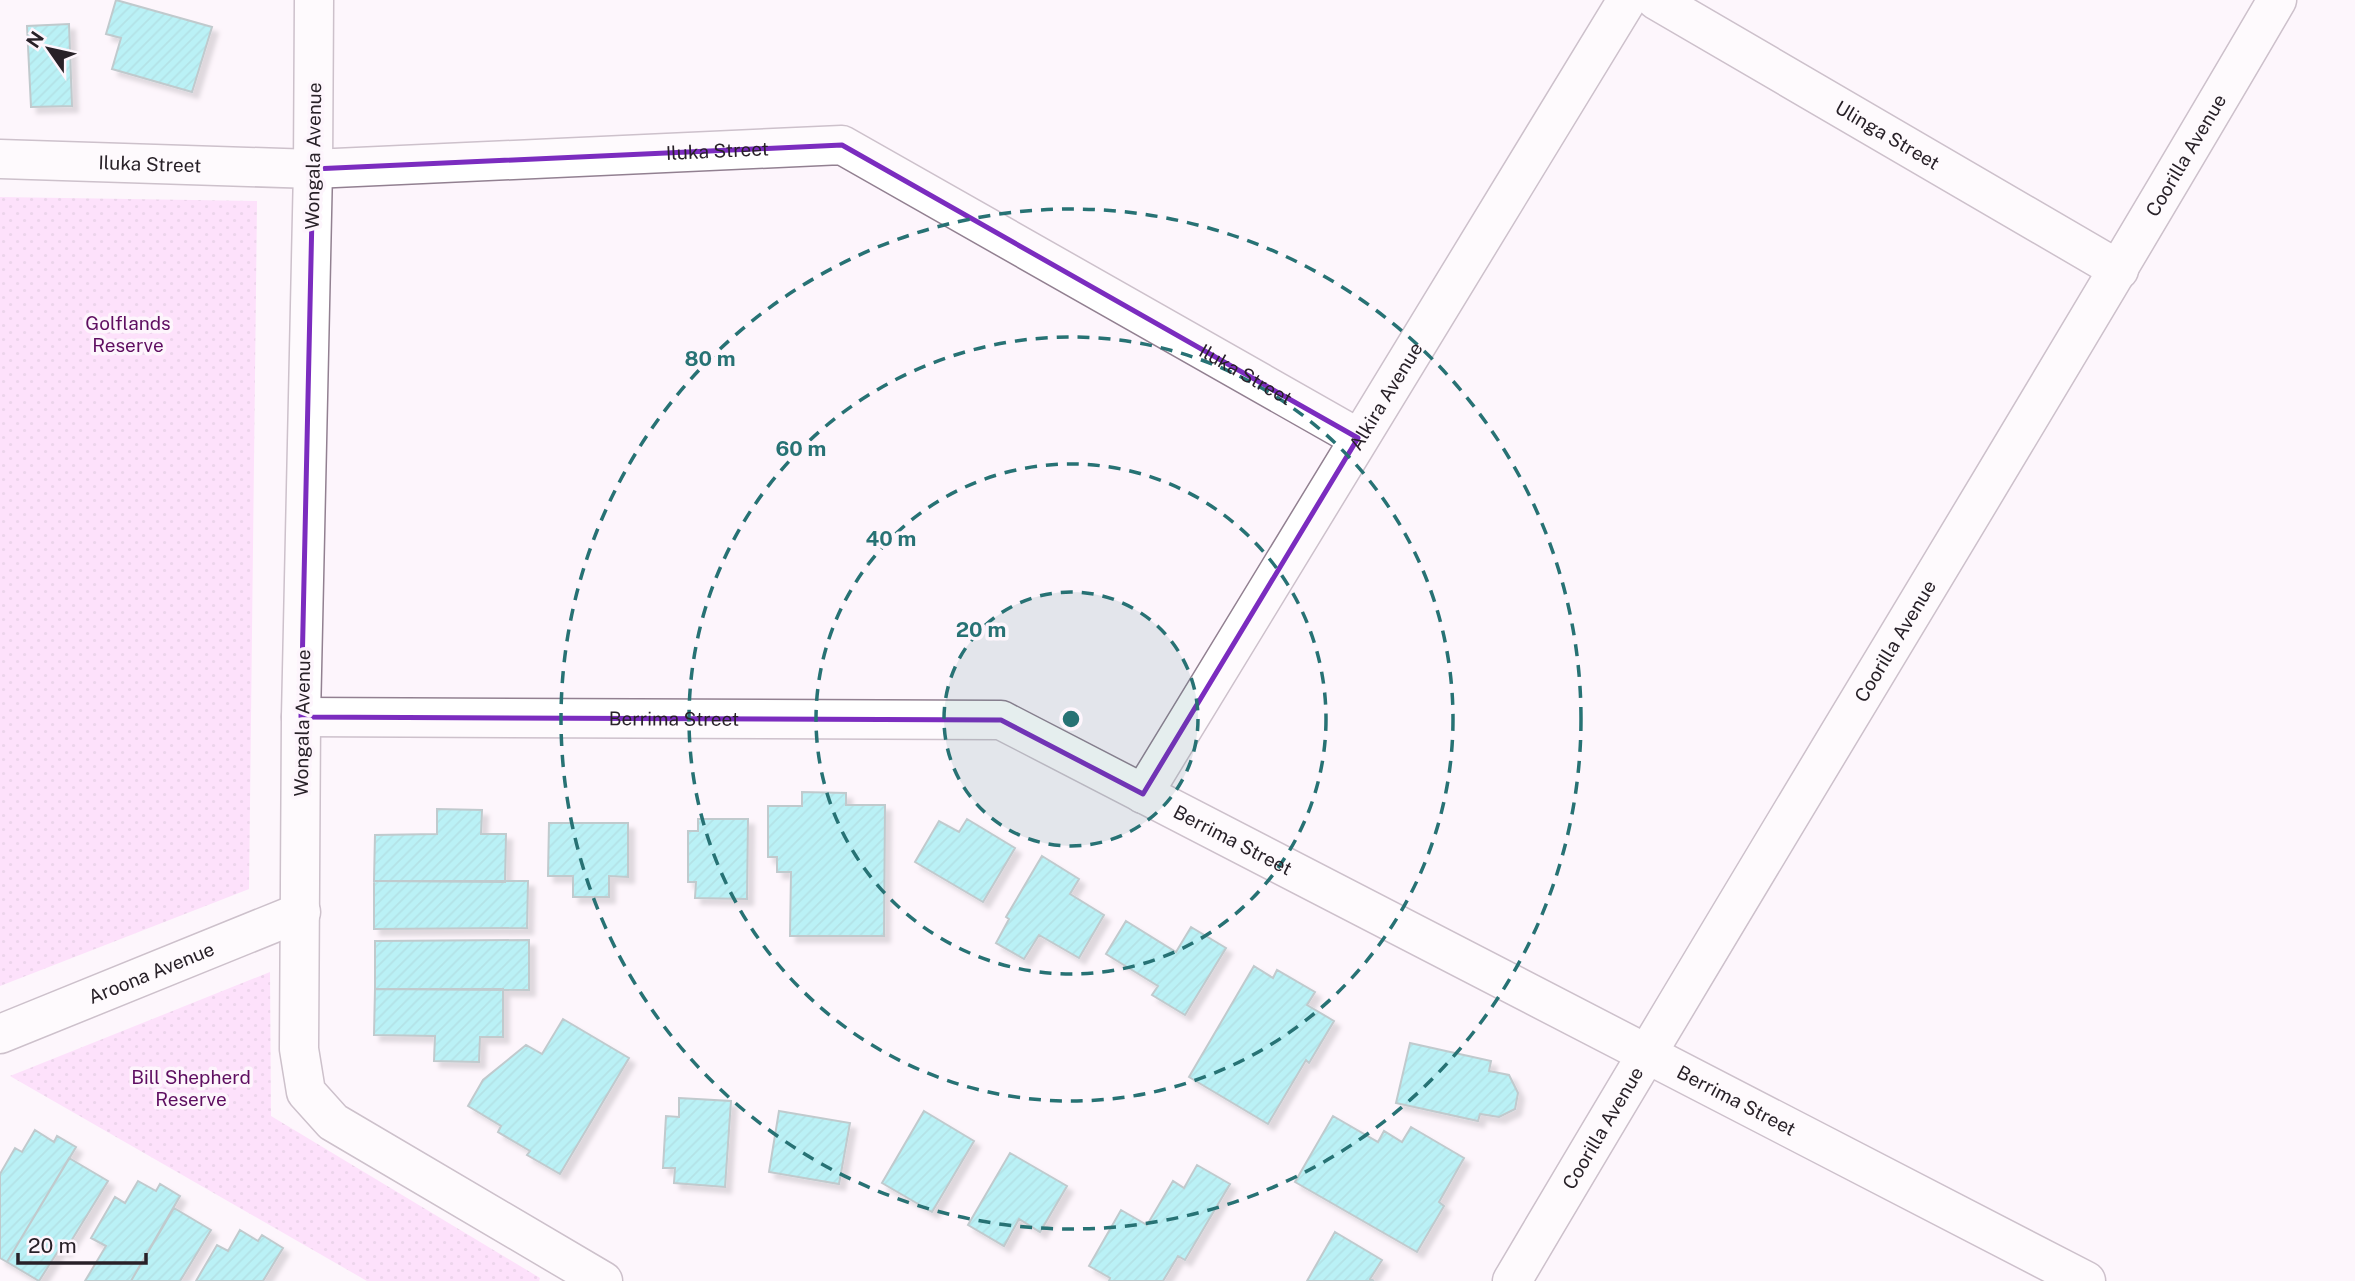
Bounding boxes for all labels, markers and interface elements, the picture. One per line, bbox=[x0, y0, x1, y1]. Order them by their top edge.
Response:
north arrow bbox=[14, 14, 84, 84]
text: N bbox=[22, 27, 48, 52]
street label: Wongala Avenue bbox=[301, 82, 325, 230]
street label: Coorilla Avenue bbox=[2141, 90, 2230, 220]
street label: Ulinga Street bbox=[1831, 96, 1944, 174]
street label: Iluka Street bbox=[665, 137, 769, 164]
street label: Iluka Street bbox=[98, 151, 202, 176]
park label: Golflands Reserve bbox=[85, 312, 171, 356]
street label: Alkira Avenue bbox=[1344, 338, 1427, 454]
street label: Iluka Street bbox=[1195, 339, 1296, 409]
text: 80 m bbox=[684, 346, 736, 371]
text: 60 m bbox=[776, 436, 826, 461]
text: 40 m bbox=[866, 526, 916, 551]
street label: Coorilla Avenue bbox=[1850, 576, 1940, 706]
text: 20 m bbox=[956, 617, 1006, 642]
street label: Wongala Avenue bbox=[290, 649, 314, 797]
street label: Berrima Street bbox=[609, 707, 739, 730]
centre of rings bbox=[1059, 707, 1083, 731]
street label: Berrima Street bbox=[1170, 800, 1296, 880]
street label: Aroona Avenue bbox=[85, 937, 217, 1008]
street label: Berrima Street bbox=[1674, 1061, 1799, 1140]
street label: Coorilla Avenue bbox=[1558, 1063, 1648, 1193]
park label: Bill Shepherd Reserve bbox=[131, 1066, 251, 1110]
scale bar bbox=[18, 1222, 145, 1266]
text: 20 m bbox=[28, 1233, 77, 1258]

